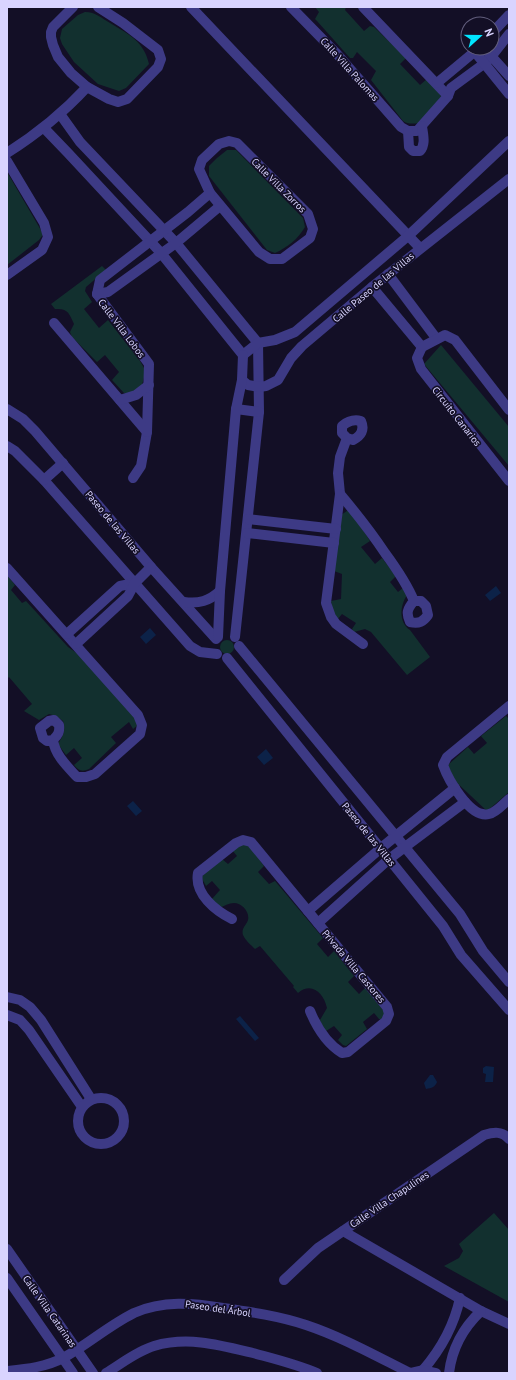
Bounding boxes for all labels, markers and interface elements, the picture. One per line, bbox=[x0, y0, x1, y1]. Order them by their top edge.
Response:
north arrow bbox=[460, 16, 500, 56]
text: N bbox=[482, 27, 497, 38]
street label: Calle Villa Palomas bbox=[318, 35, 382, 104]
street label: Calle Villa Zorros bbox=[249, 155, 309, 215]
street label: Calle Paseo de las Villas bbox=[330, 249, 417, 325]
street label: Calle Villa Lobos bbox=[95, 296, 148, 360]
street label: Circuito Canarios bbox=[429, 384, 484, 449]
street label: Paseo de las Villas bbox=[82, 488, 143, 557]
street label: Paseo de las Villas bbox=[339, 800, 398, 869]
street label: Privada Villa Castores bbox=[319, 927, 388, 1006]
street label: Calle Villa Chapulines bbox=[347, 1168, 431, 1231]
street label: Calle Villa Catarinas bbox=[20, 1273, 79, 1350]
street label: Paseo del Árbol bbox=[184, 1297, 252, 1320]

